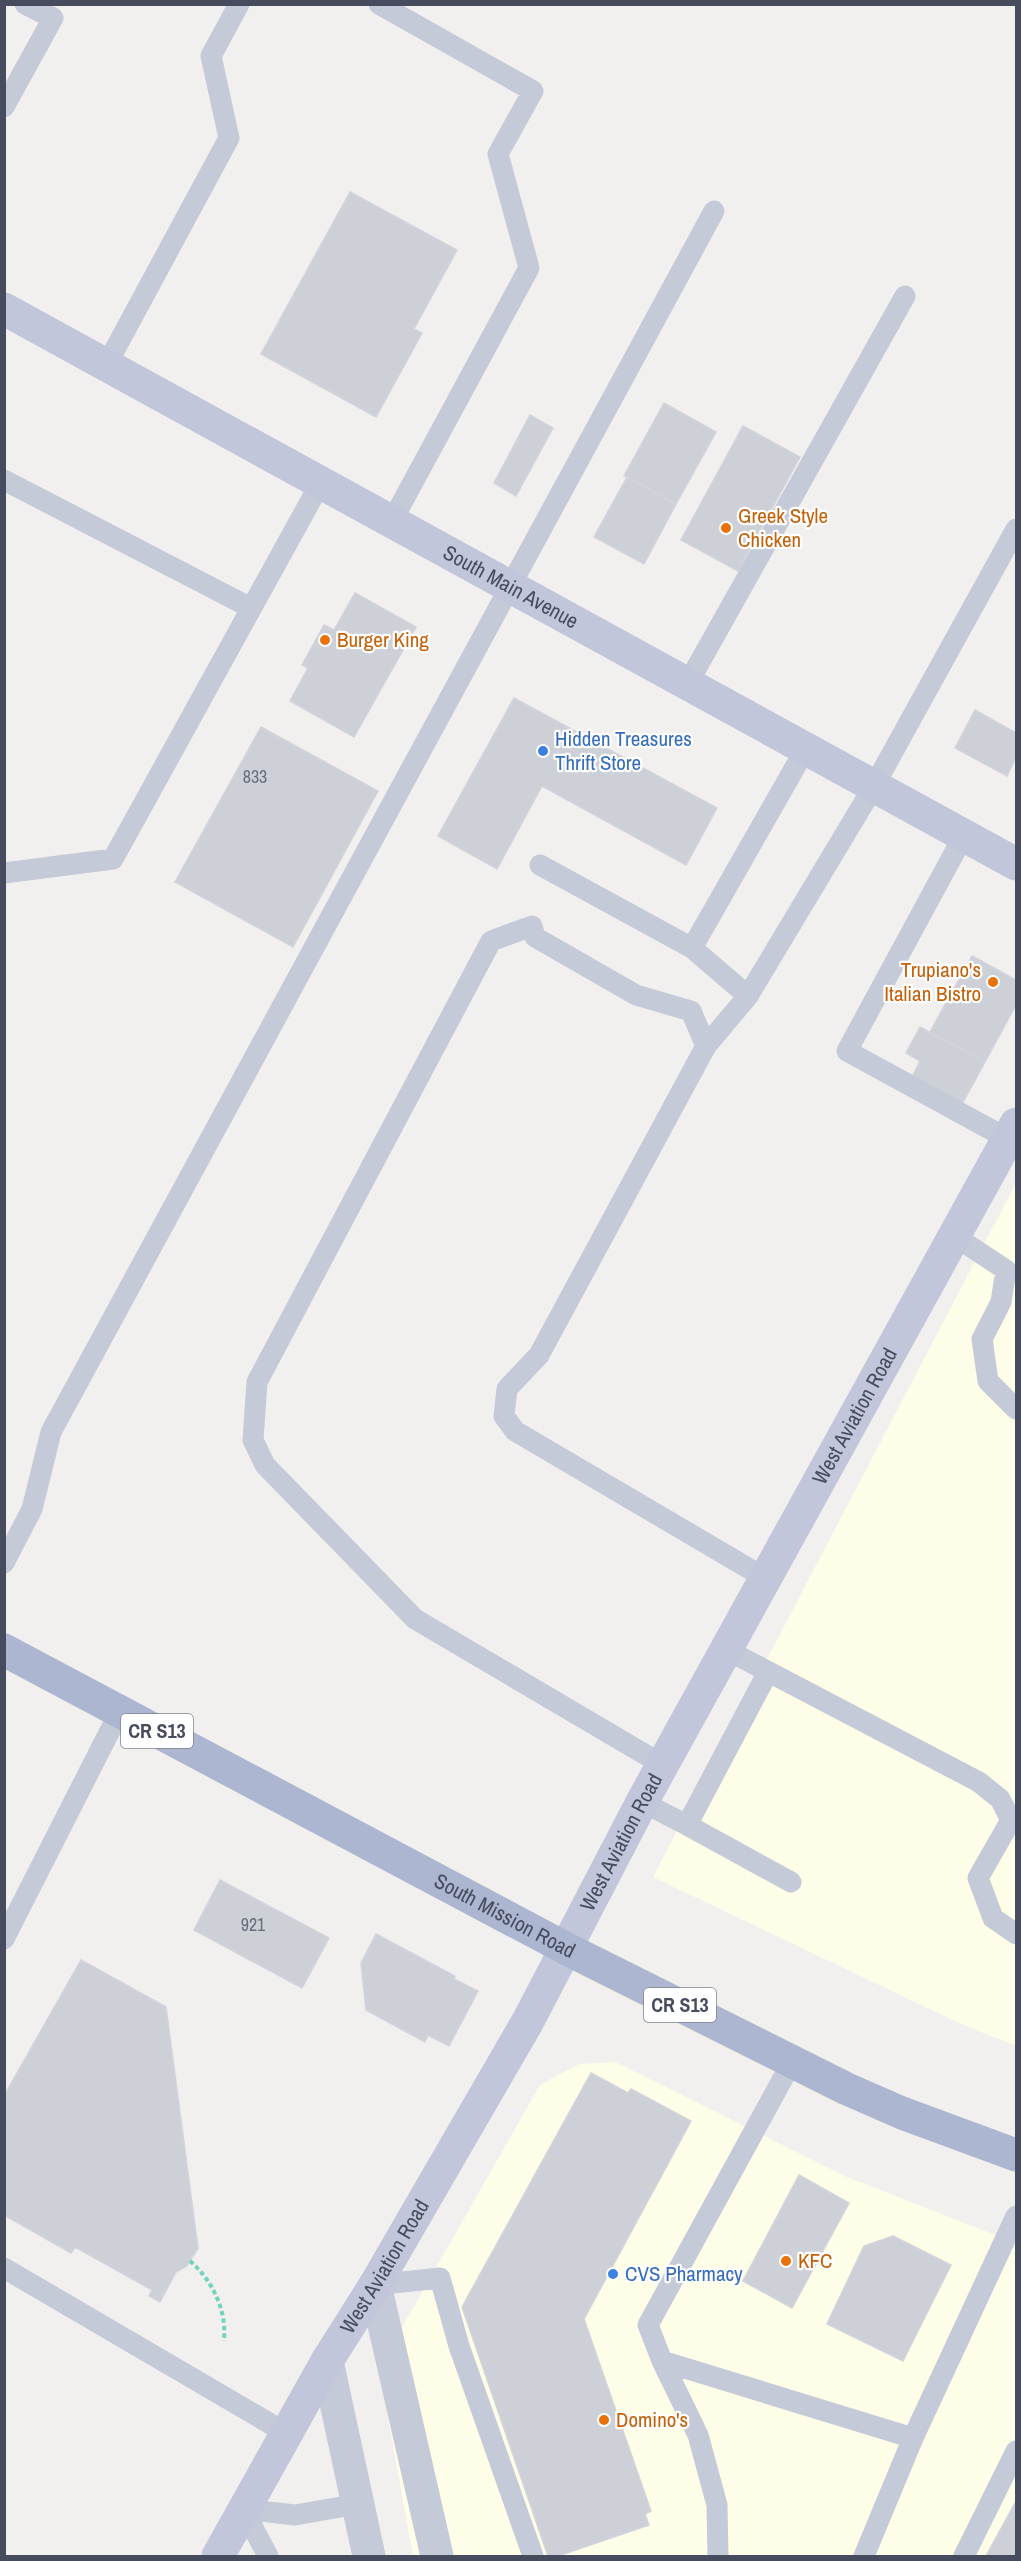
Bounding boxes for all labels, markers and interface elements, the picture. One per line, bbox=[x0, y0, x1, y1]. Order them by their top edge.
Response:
place label: Greek Style Chicken bbox=[738, 501, 828, 554]
marker: Greek Style Chicken bbox=[719, 521, 733, 535]
street label: South Main Avenue bbox=[438, 538, 584, 635]
place label: Burger King bbox=[337, 625, 429, 654]
marker: Burger King bbox=[318, 633, 332, 647]
place label: Hidden Treasures Thrift Store bbox=[555, 724, 692, 777]
marker: Hidden Treasures Thrift Store bbox=[536, 744, 550, 758]
house number: 833 bbox=[243, 764, 267, 789]
place label: Trupiano's Italian Bistro bbox=[884, 955, 981, 1008]
marker: Trupiano's Italian Bistro bbox=[986, 975, 1000, 989]
street label: West Aviation Road bbox=[805, 1342, 904, 1489]
road number: CR S13 bbox=[121, 1714, 193, 1748]
street label: West Aviation Road bbox=[573, 1768, 669, 1916]
street label: South Mission Road bbox=[429, 1866, 581, 1965]
house number: 921 bbox=[241, 1912, 266, 1937]
road number: CR S13 bbox=[644, 1988, 716, 2022]
street label: West Aviation Road bbox=[333, 2194, 436, 2339]
place label: KFC bbox=[798, 2246, 832, 2275]
marker: KFC bbox=[779, 2254, 793, 2268]
place label: CVS Pharmacy bbox=[625, 2259, 743, 2288]
marker: CVS Pharmacy bbox=[606, 2267, 620, 2281]
place label: Domino's bbox=[616, 2405, 688, 2434]
marker: Domino's bbox=[597, 2413, 611, 2427]

